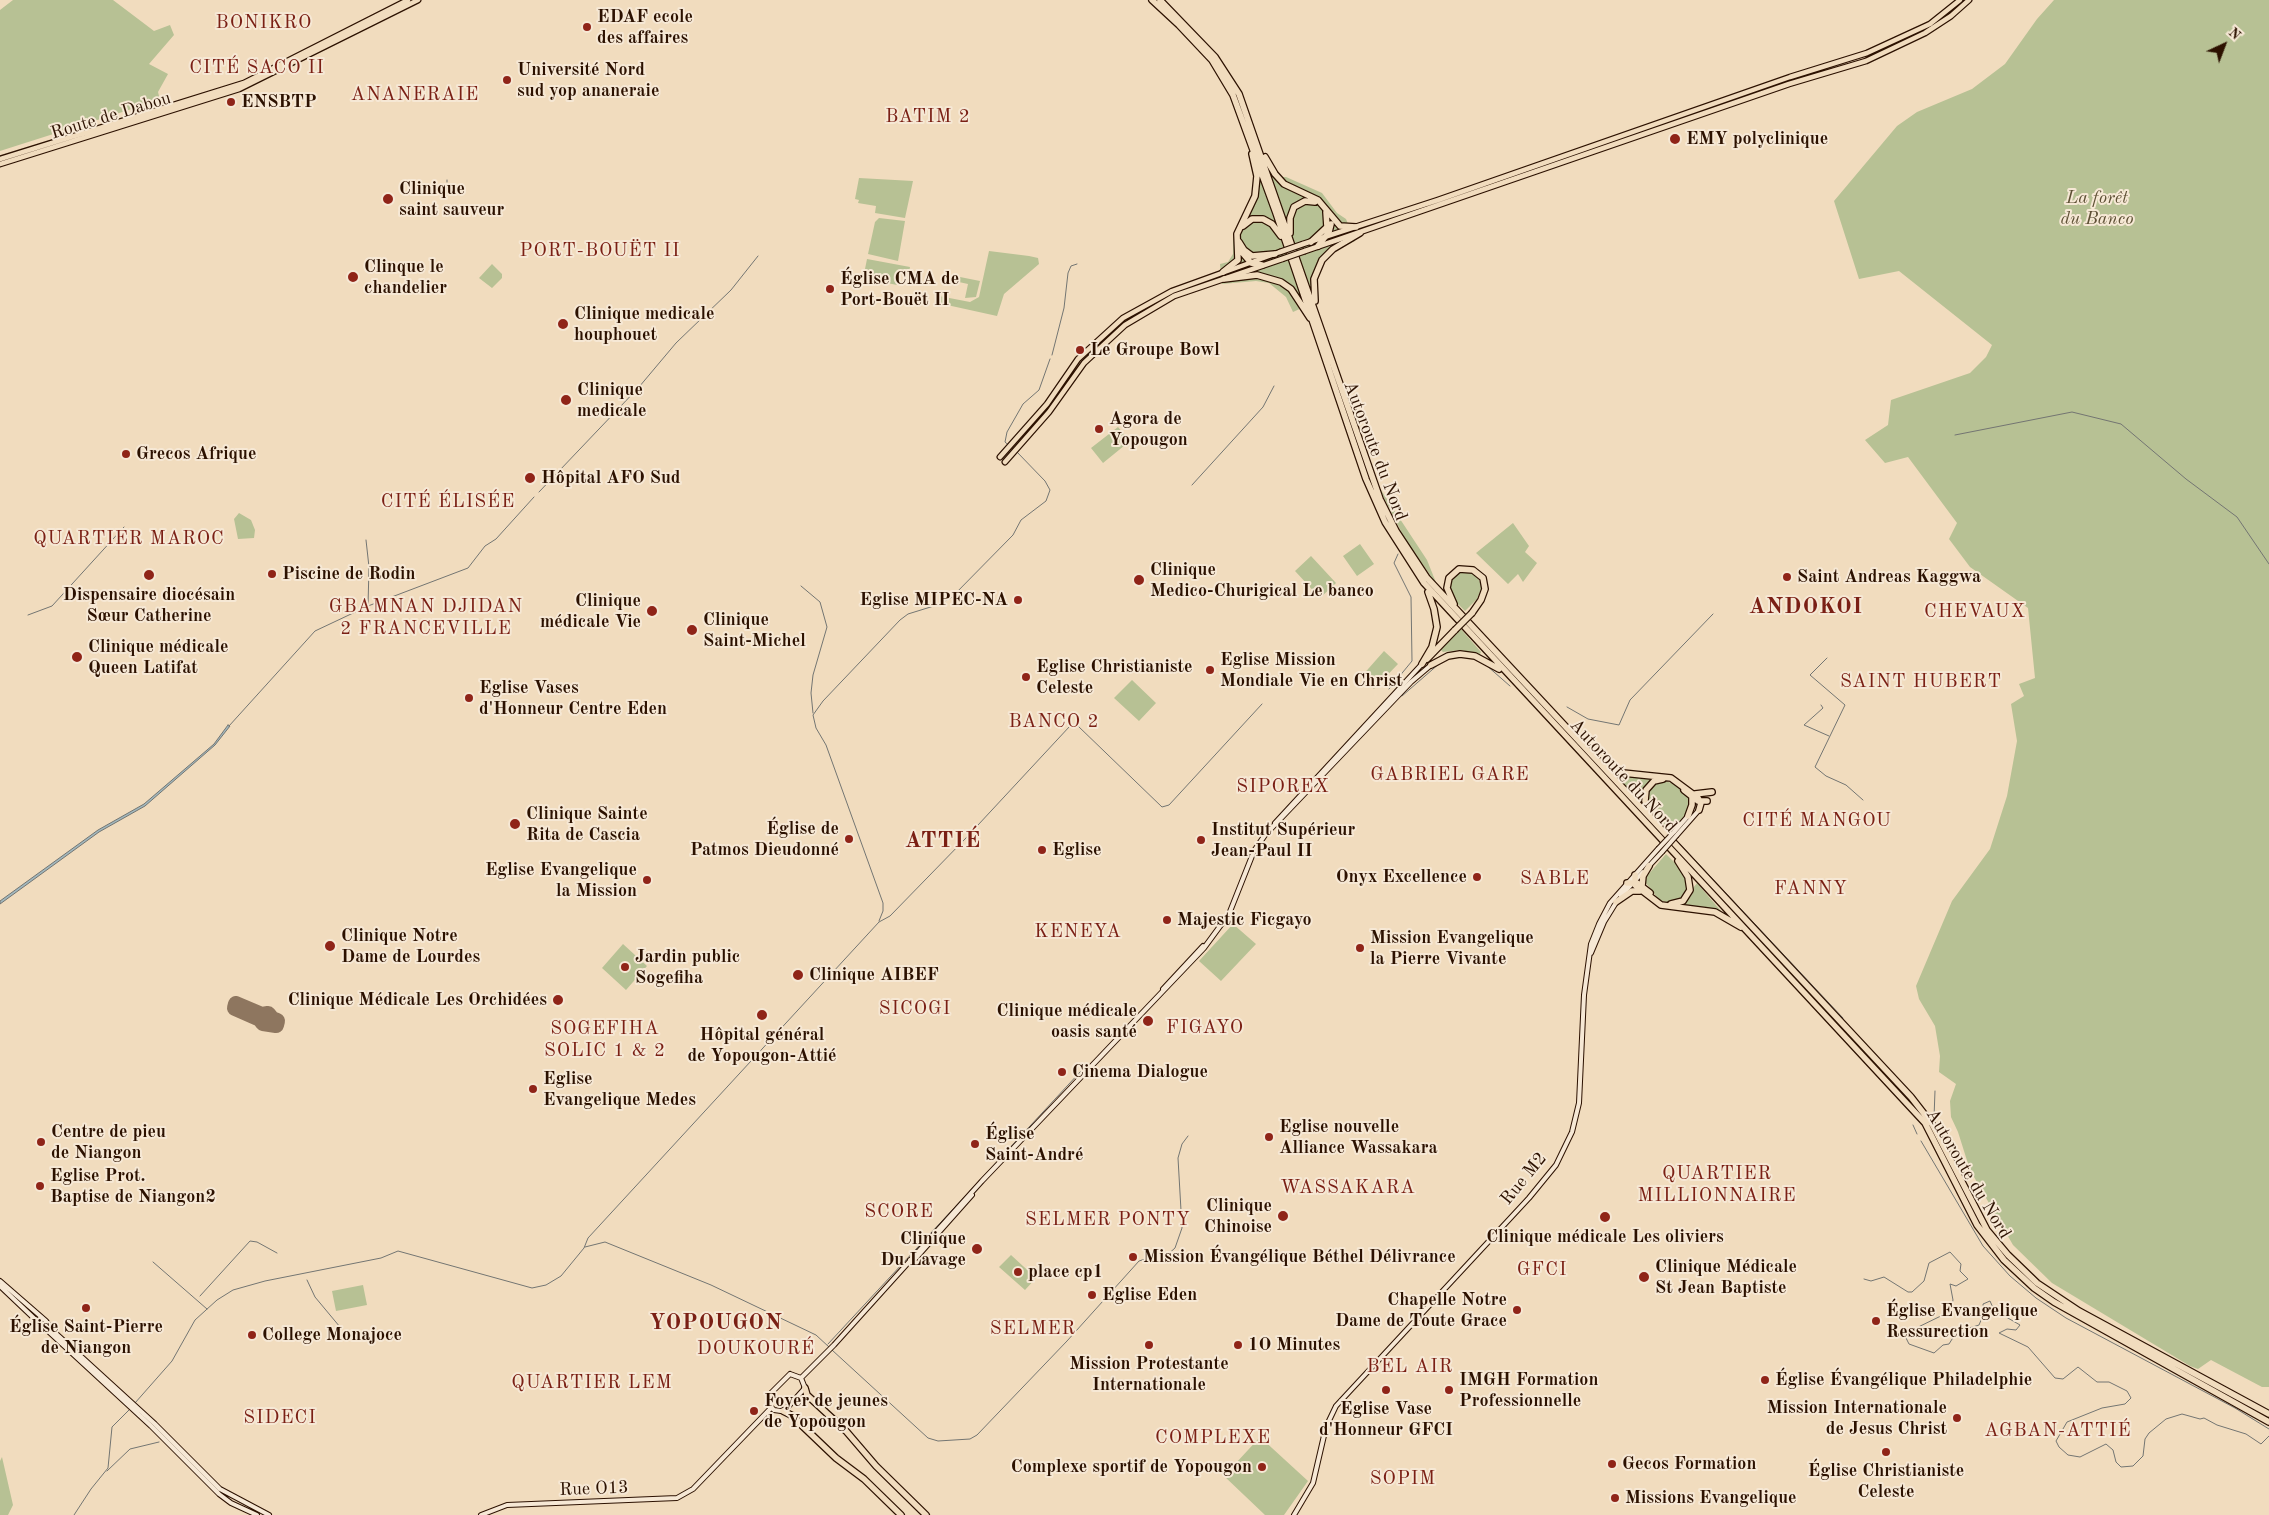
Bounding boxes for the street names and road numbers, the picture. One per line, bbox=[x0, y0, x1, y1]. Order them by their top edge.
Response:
street label: Route de Dabou bbox=[48, 87, 174, 145]
street label: Autoroute du Nord bbox=[1338, 378, 1412, 524]
street label: Autoroute du Nord bbox=[1565, 715, 1681, 837]
street label: Autoroute du Nord bbox=[1921, 1105, 2015, 1243]
street label: Rue M2 bbox=[1496, 1148, 1552, 1210]
street label: Rue O13 bbox=[559, 1477, 629, 1501]

